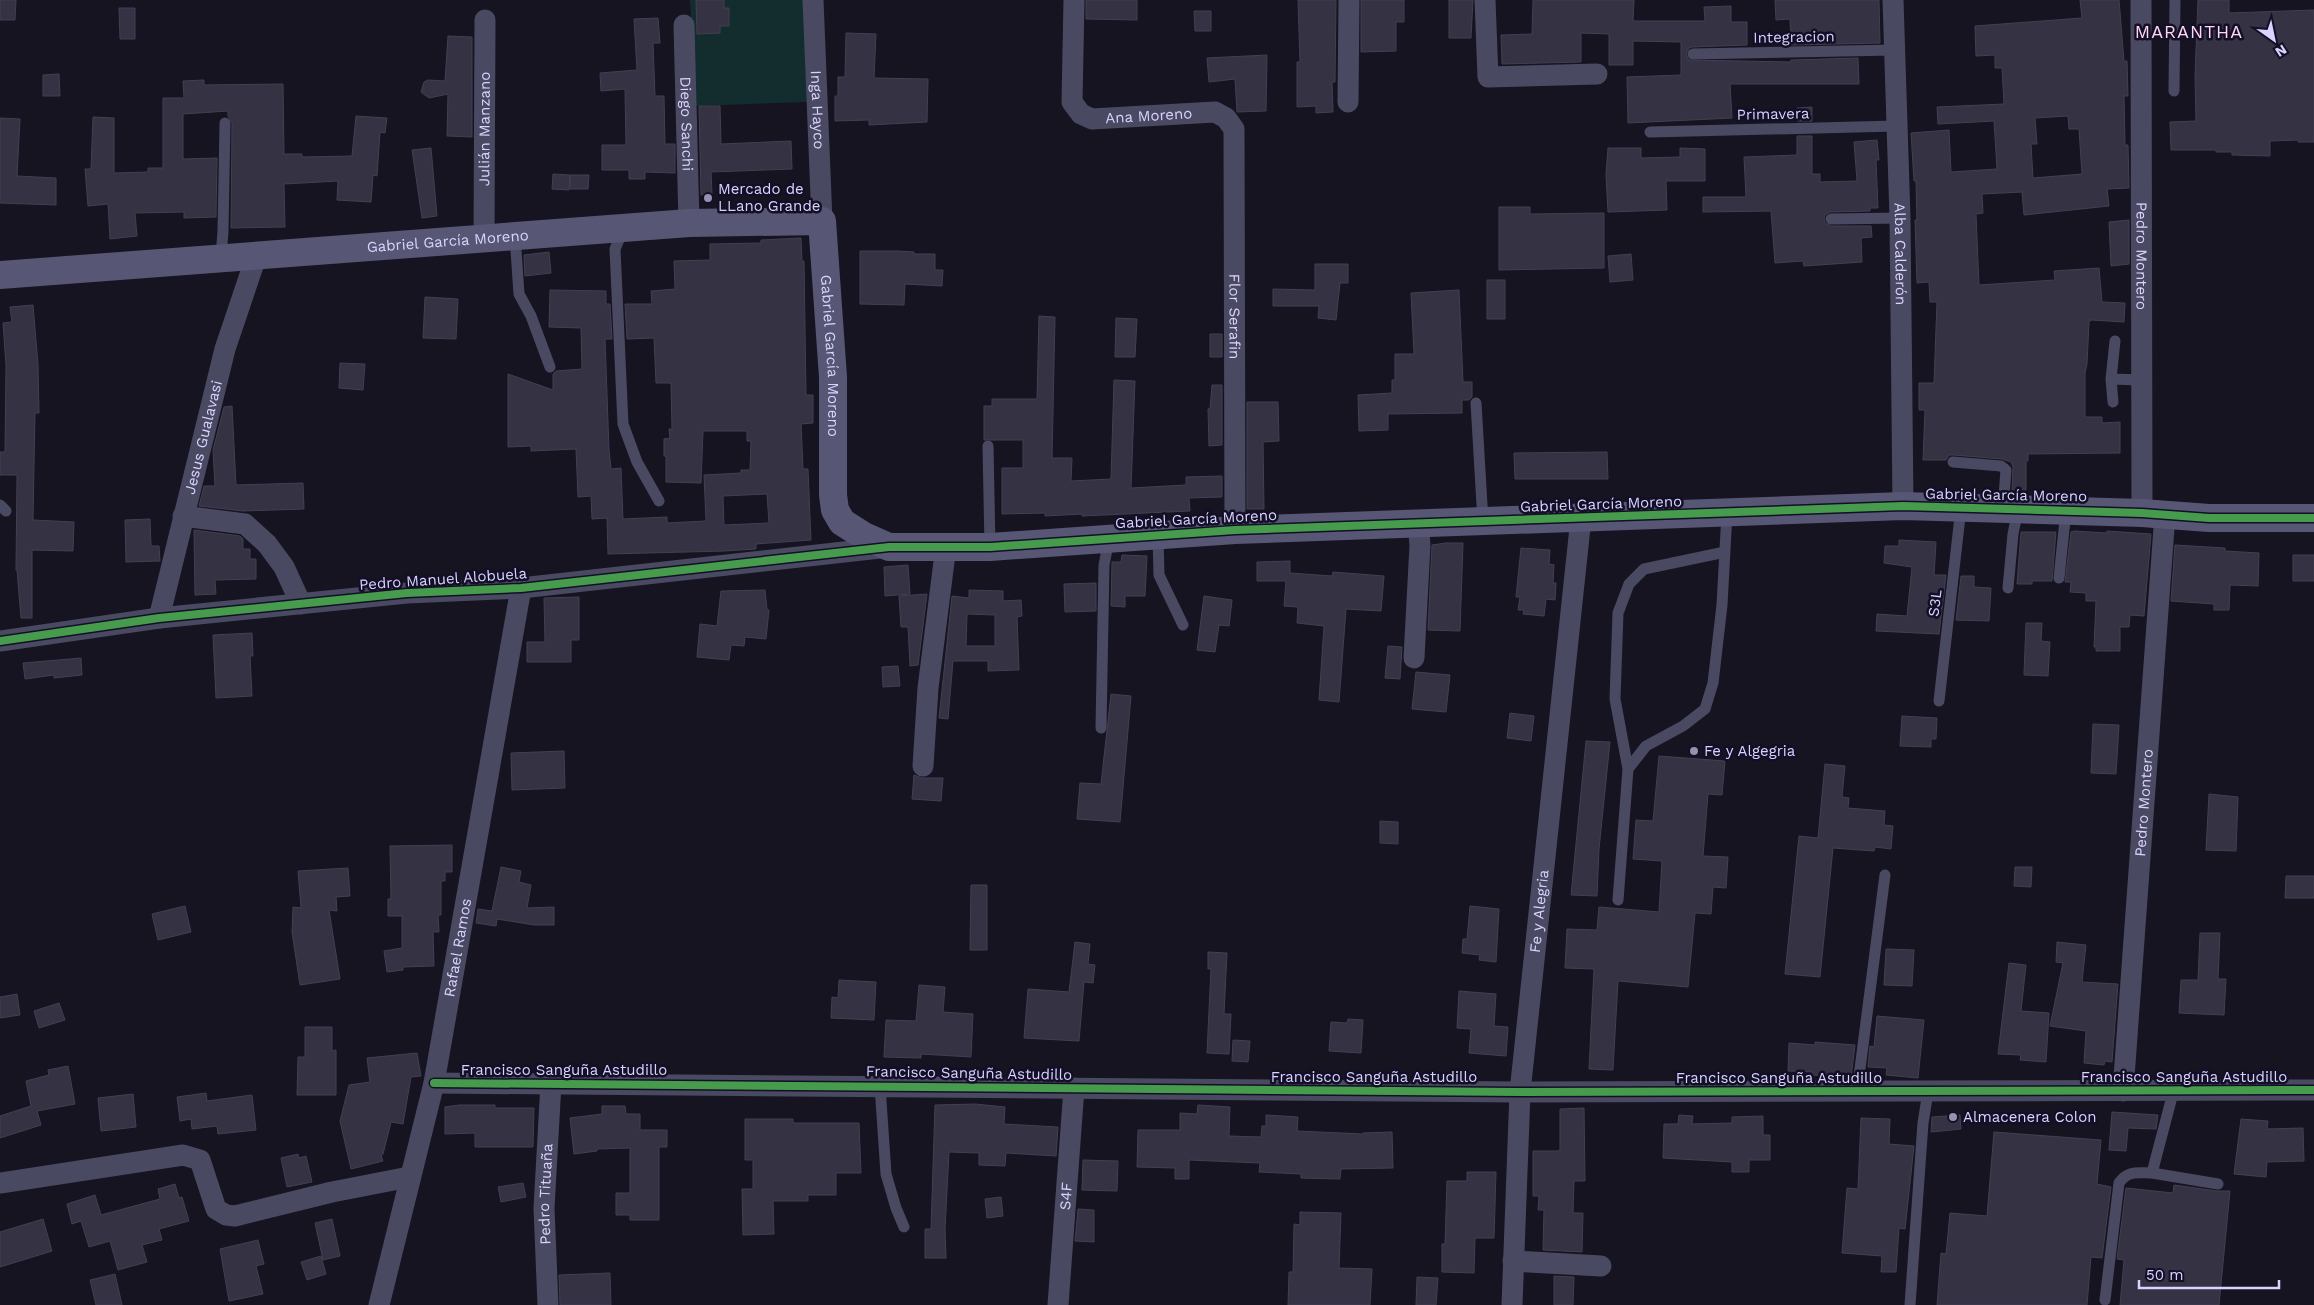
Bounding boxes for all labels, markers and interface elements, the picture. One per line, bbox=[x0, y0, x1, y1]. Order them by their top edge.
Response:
north arrow bbox=[2249, 15, 2299, 65]
district label: MARANTHA bbox=[2135, 21, 2243, 42]
street label: Integracion bbox=[1753, 27, 1835, 47]
text: N bbox=[2272, 41, 2290, 60]
street label: Inga Hayco bbox=[807, 70, 828, 150]
street label: Julián Manzano bbox=[475, 72, 494, 186]
street label: Diego Sanchi bbox=[676, 77, 697, 171]
street label: Ana Moreno bbox=[1105, 104, 1193, 127]
street label: Primavera bbox=[1737, 104, 1810, 124]
place label: Mercado de LLano Grande bbox=[718, 180, 820, 215]
marker: Mercado de LLano Grande bbox=[702, 192, 714, 204]
street label: Alba Calderón bbox=[1891, 202, 1910, 305]
street label: Pedro Montero bbox=[2132, 202, 2151, 310]
street label: Gabriel García Moreno bbox=[366, 226, 529, 256]
street label: Gabriel García Moreno bbox=[817, 274, 842, 437]
street label: Flor Serafin bbox=[1225, 274, 1244, 359]
street label: Jesus Gualavasi bbox=[181, 379, 226, 496]
street label: Gabriel García Moreno bbox=[1925, 485, 2087, 505]
street label: Gabriel García Moreno bbox=[1520, 492, 1682, 516]
street label: Gabriel García Moreno bbox=[1115, 506, 1277, 532]
street label: Pedro Manuel Alobuela bbox=[359, 564, 528, 594]
street label: S3L bbox=[1924, 588, 1946, 618]
place label: Fe y Algegria bbox=[1704, 742, 1796, 760]
marker: Fe y Algegria bbox=[1688, 745, 1700, 757]
street label: Pedro Montero bbox=[2131, 748, 2157, 857]
street label: Fe y Alegria bbox=[1526, 868, 1553, 954]
street label: Rafael Ramos bbox=[440, 897, 475, 999]
street label: Francisco Sanguña Astudillo bbox=[461, 1061, 667, 1079]
street label: Francisco Sanguña Astudillo bbox=[866, 1062, 1072, 1084]
street label: Francisco Sanguña Astudillo bbox=[1271, 1068, 1477, 1086]
street label: Francisco Sanguña Astudillo bbox=[2081, 1068, 2287, 1086]
street label: Francisco Sanguña Astudillo bbox=[1676, 1069, 1882, 1087]
place label: Almacenera Colon bbox=[1963, 1108, 2097, 1126]
marker: Almacenera Colon bbox=[1947, 1111, 1959, 1123]
street label: Pedro Tituaña bbox=[535, 1142, 557, 1245]
street label: S4F bbox=[1056, 1182, 1076, 1211]
scale bar bbox=[2139, 1258, 2279, 1290]
text: 50 m bbox=[2146, 1266, 2183, 1284]

